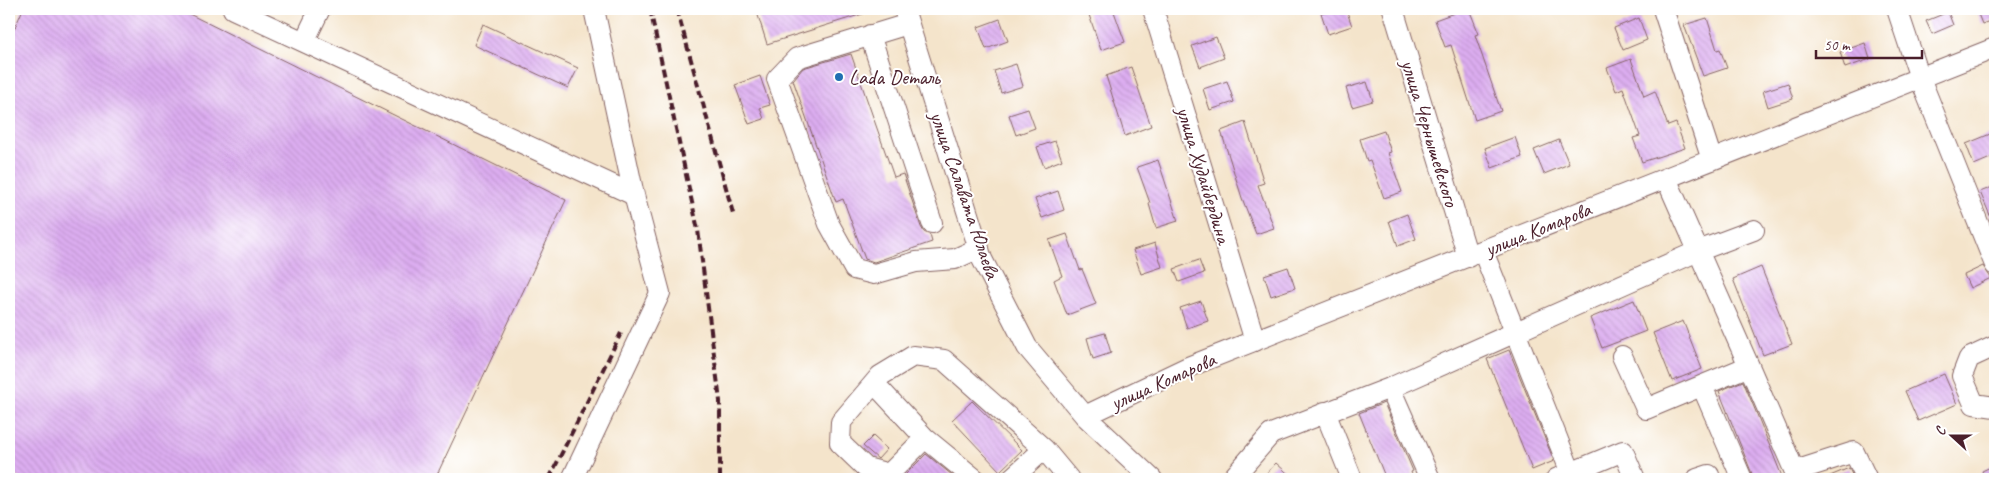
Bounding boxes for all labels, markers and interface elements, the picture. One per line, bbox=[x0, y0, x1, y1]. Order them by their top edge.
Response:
scale bar bbox=[1816, 28, 1923, 60]
text: 50 m bbox=[1824, 36, 1851, 55]
street label: улица Чернышевского bbox=[1395, 54, 1465, 211]
place label: Lada Dеталь bbox=[849, 64, 941, 90]
marker: Lada Dеталь bbox=[833, 71, 845, 83]
street label: улица Худайбердина bbox=[1170, 101, 1238, 249]
street label: улица Салавата Юлаева bbox=[924, 106, 1006, 284]
street label: улица Комарова bbox=[1479, 195, 1597, 263]
street label: улица Комарова bbox=[1105, 346, 1221, 417]
north arrow bbox=[1926, 410, 1976, 460]
text: С bbox=[1931, 423, 1950, 438]

